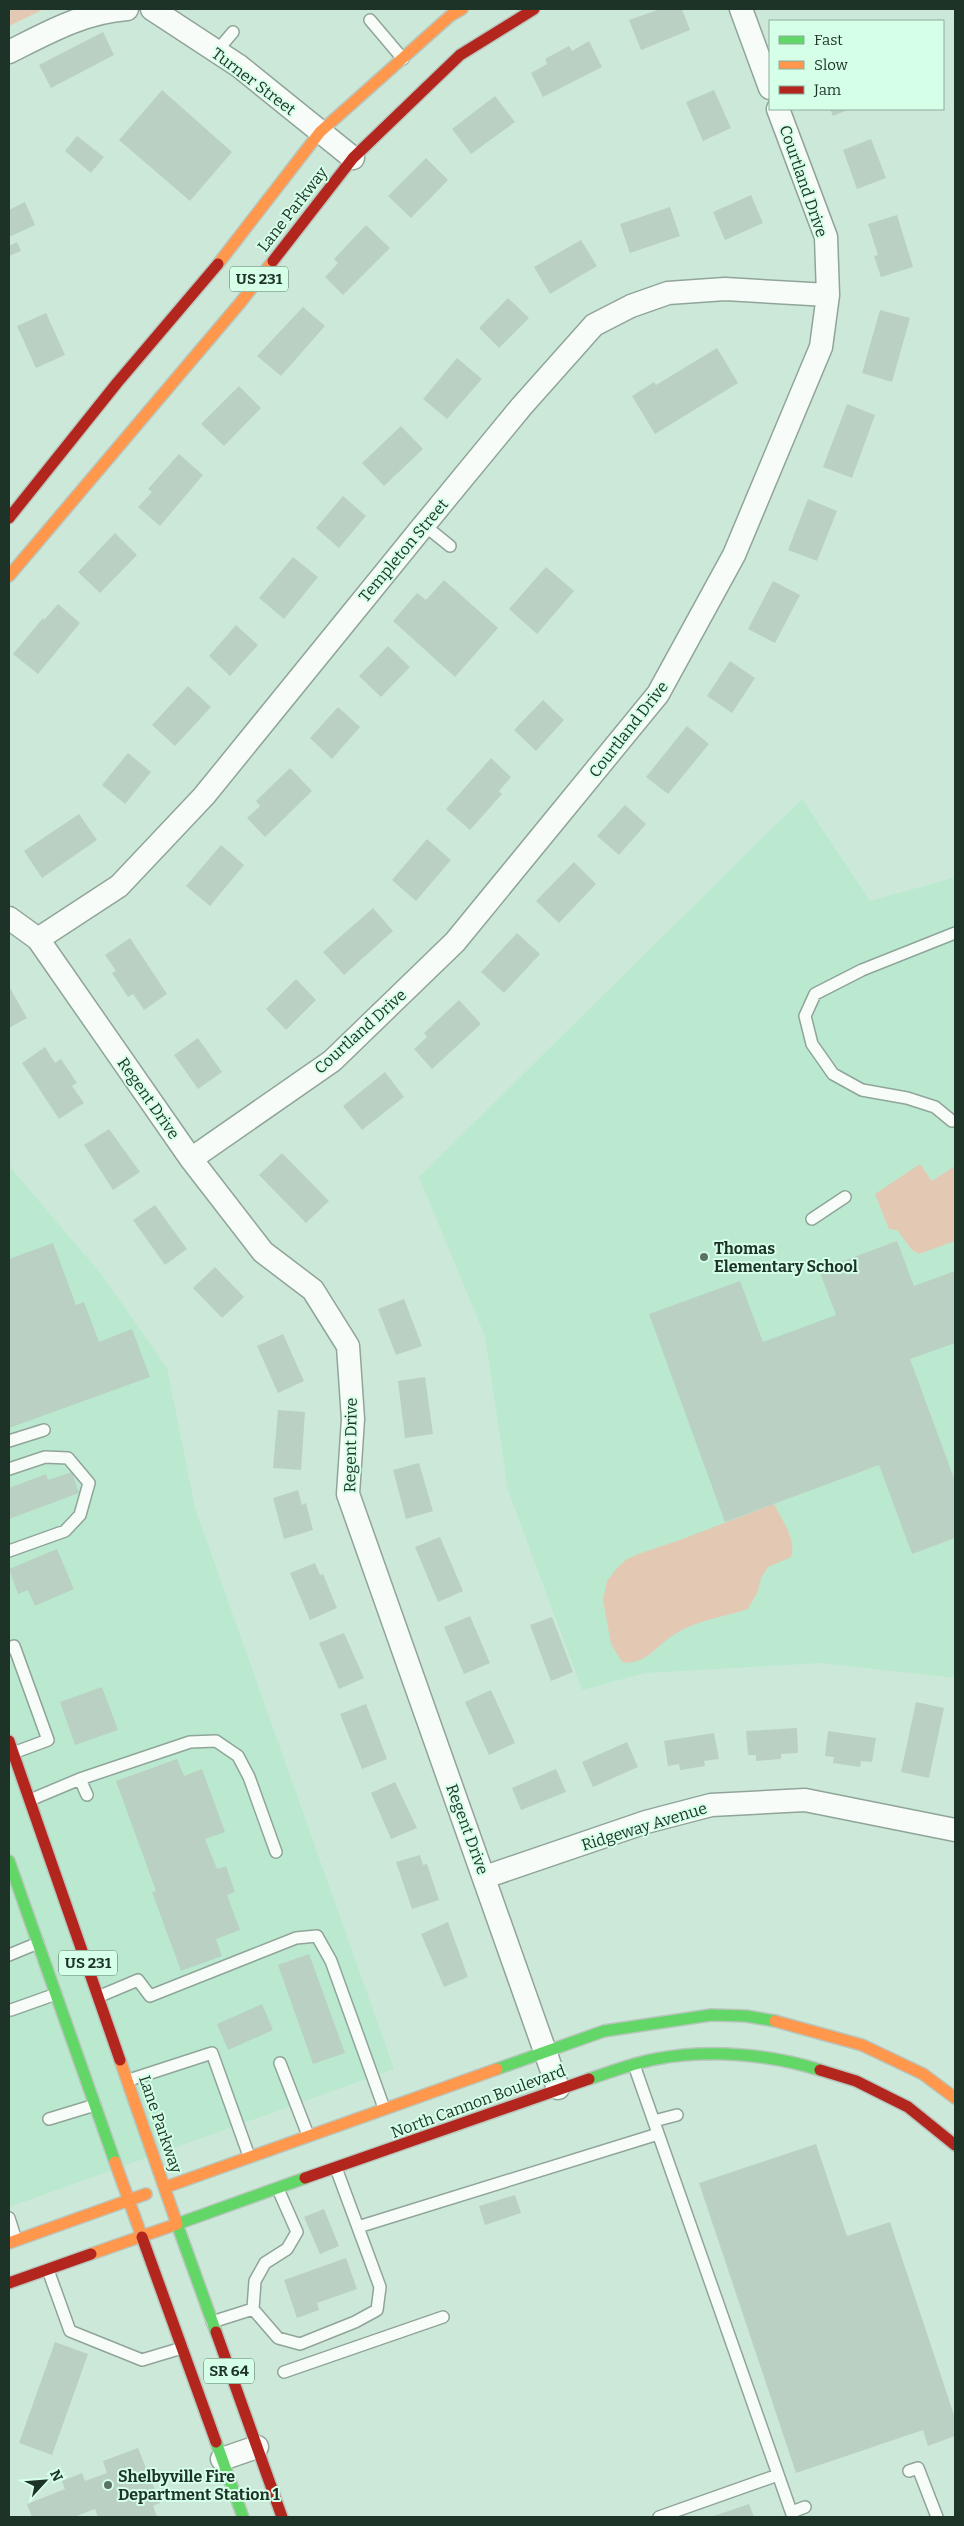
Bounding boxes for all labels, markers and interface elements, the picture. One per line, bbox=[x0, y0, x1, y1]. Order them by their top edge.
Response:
legend bbox=[769, 20, 944, 110]
text: Fast bbox=[814, 31, 843, 49]
street label: Turner Street bbox=[208, 44, 300, 119]
text: Slow bbox=[814, 56, 849, 74]
text: Jam bbox=[813, 81, 842, 99]
street label: Courtland Drive bbox=[775, 123, 832, 240]
street label: Lane Parkway bbox=[253, 163, 332, 255]
road number: US 231 bbox=[230, 266, 288, 292]
street label: Templeton Street bbox=[355, 495, 452, 606]
street label: Courtland Drive bbox=[585, 677, 672, 781]
street label: Courtland Drive bbox=[310, 985, 410, 1078]
street label: Regent Drive bbox=[114, 1054, 184, 1143]
place label: Thomas Elementary School bbox=[714, 1239, 858, 1276]
marker: Thomas Elementary School bbox=[698, 1251, 710, 1263]
street label: Regent Drive bbox=[340, 1397, 361, 1493]
street label: Regent Drive bbox=[442, 1781, 493, 1877]
street label: Ridgeway Avenue bbox=[579, 1798, 709, 1855]
road number: US 231 bbox=[59, 1950, 117, 1976]
street label: North Cannon Boulevard bbox=[388, 2061, 569, 2142]
street label: Lane Parkway bbox=[135, 2073, 186, 2176]
road number: SR 64 bbox=[204, 2358, 254, 2384]
north arrow bbox=[20, 2456, 70, 2506]
text: N bbox=[46, 2467, 66, 2484]
place label: Shelbyville Fire Department Station 1 bbox=[118, 2467, 280, 2504]
marker: Shelbyville Fire Department Station 1 bbox=[102, 2479, 114, 2491]

